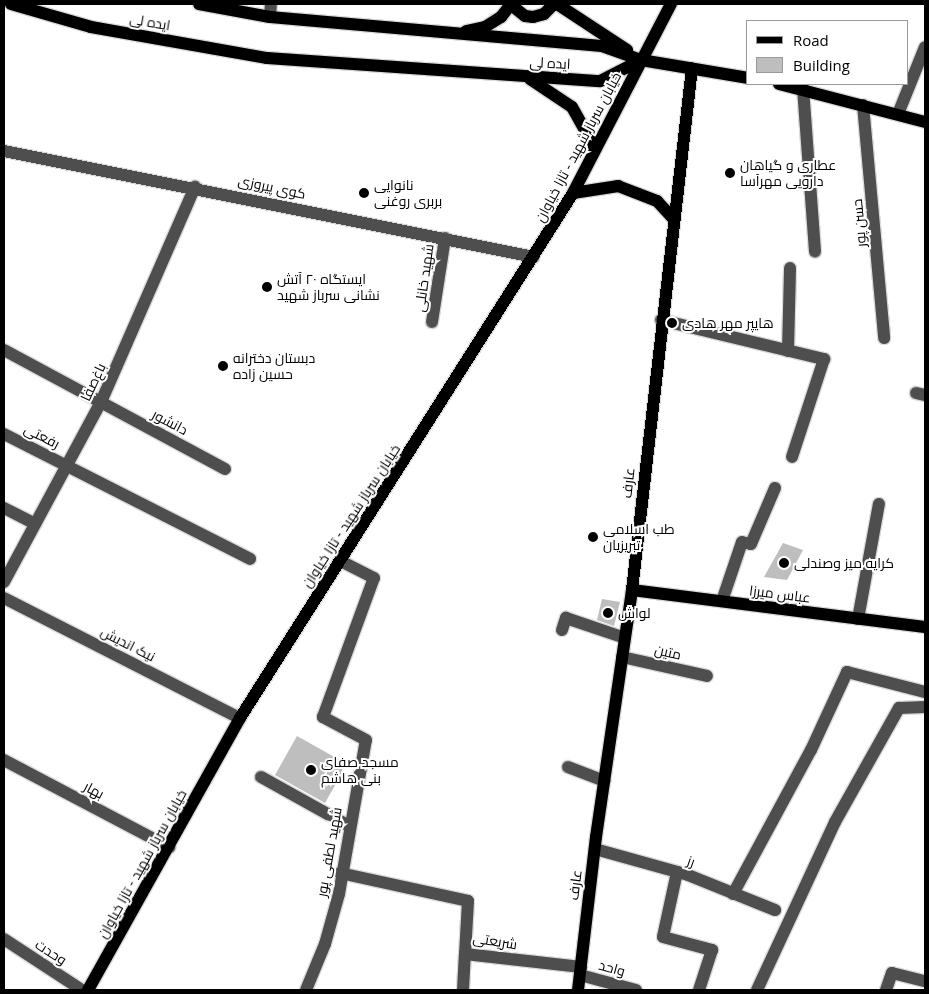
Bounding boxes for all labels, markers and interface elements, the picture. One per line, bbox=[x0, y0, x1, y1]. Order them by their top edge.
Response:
street label: ایده لى bbox=[128, 10, 172, 34]
legend bbox=[746, 20, 909, 85]
text: Road bbox=[793, 30, 829, 50]
street label: ایده لى bbox=[529, 54, 571, 72]
text: Building bbox=[793, 55, 850, 75]
street label: خیابان سرباز شهید - تازا خیاوان bbox=[531, 69, 625, 225]
place label: عطاری و گیاهان دارویی مهرآسا bbox=[740, 157, 836, 190]
marker: عطاری و گیاهان دارویی مهرآسا bbox=[724, 167, 736, 179]
street label: کوی پیروزی bbox=[237, 172, 307, 202]
place label: نانوایی بربری روغنی bbox=[374, 177, 442, 210]
marker: نانوایی بربری روغنی bbox=[358, 187, 370, 199]
street label: حسن پور bbox=[849, 198, 869, 248]
street label: شهید خانلی bbox=[411, 243, 437, 313]
place label: ایستگاه ۲۰ آتش نشانی سرباز شهید bbox=[277, 271, 380, 304]
marker: ایستگاه ۲۰ آتش نشانی سرباز شهید bbox=[261, 281, 273, 293]
place label: هایپر مهر هادی bbox=[682, 315, 774, 331]
marker: هایپر مهر هادی bbox=[666, 317, 678, 329]
place label: دبستان دخترانه حسین زاده bbox=[233, 350, 315, 382]
street label: باغ‌صفا bbox=[77, 360, 109, 404]
marker: دبستان دخترانه حسین زاده bbox=[217, 360, 229, 372]
street label: دانشور bbox=[149, 406, 191, 438]
street label: رفعتی bbox=[21, 420, 63, 452]
street label: خیابان سرباز شهید - تازا خیاوان bbox=[298, 441, 404, 591]
street label: عارف bbox=[618, 467, 638, 499]
place label: طب اسلامی تبریزیان bbox=[603, 521, 675, 554]
marker: طب اسلامی تبریزیان bbox=[587, 531, 599, 543]
place label: کرایه میز وصندلی bbox=[794, 555, 894, 571]
marker: کرایه میز وصندلی bbox=[778, 557, 790, 569]
street label: عباس میرزا bbox=[748, 582, 812, 606]
place label: لواش bbox=[618, 605, 651, 621]
marker: لواش bbox=[602, 607, 614, 619]
street label: نیک اندیش bbox=[98, 623, 158, 665]
street label: متین bbox=[653, 641, 683, 663]
place label: مسجد صفای بنی هاشم bbox=[321, 754, 399, 786]
marker: مسجد صفای بنی هاشم bbox=[305, 764, 317, 776]
street label: بهار bbox=[81, 778, 107, 802]
street label: خیابان سرباز شهید - تازا خیاوان bbox=[94, 787, 190, 941]
street label: شهید لطفی پور bbox=[313, 806, 345, 898]
street label: رز bbox=[685, 852, 697, 870]
street label: عارف bbox=[565, 869, 585, 901]
street label: شریعتی bbox=[472, 929, 518, 953]
street label: وحدت bbox=[32, 936, 70, 968]
street label: واحد bbox=[597, 956, 627, 980]

